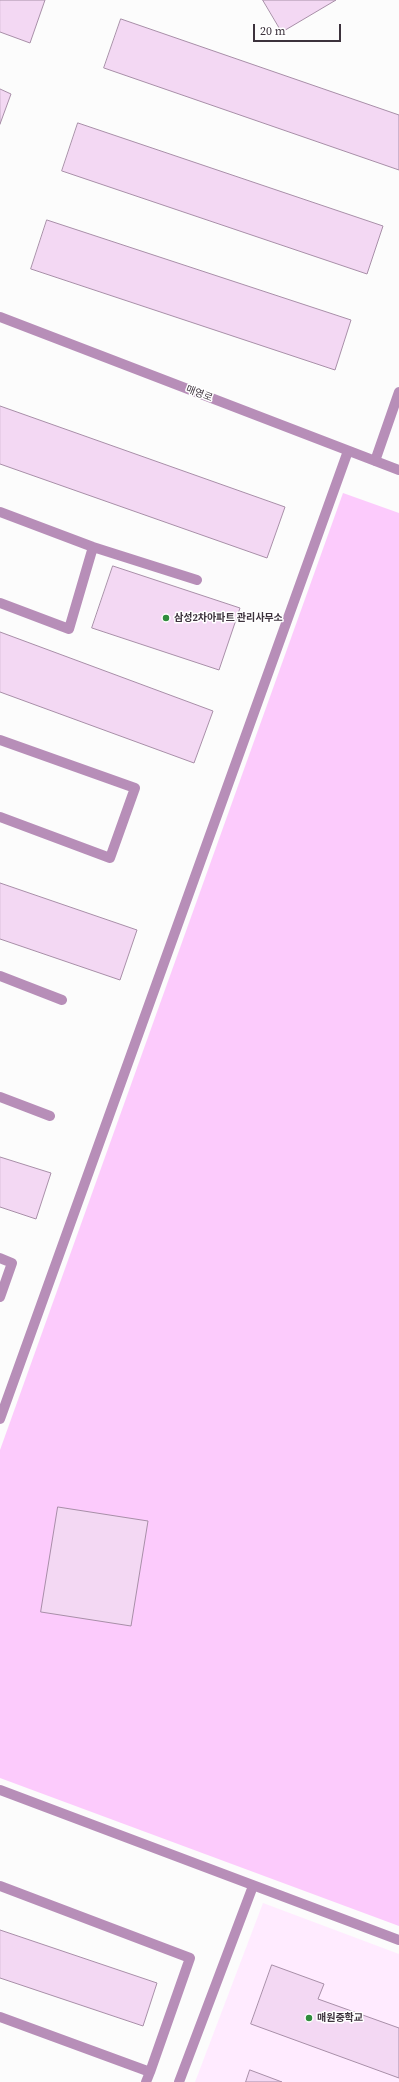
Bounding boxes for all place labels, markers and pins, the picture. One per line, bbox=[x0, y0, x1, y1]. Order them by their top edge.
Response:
place label: 삼성2차아파트 관리사무소 bbox=[174, 612, 283, 624]
marker: 삼성2차아파트 관리사무소 bbox=[161, 613, 171, 623]
place label: 매원중학교 bbox=[317, 2012, 363, 2024]
marker: 매원중학교 bbox=[304, 2013, 314, 2023]

